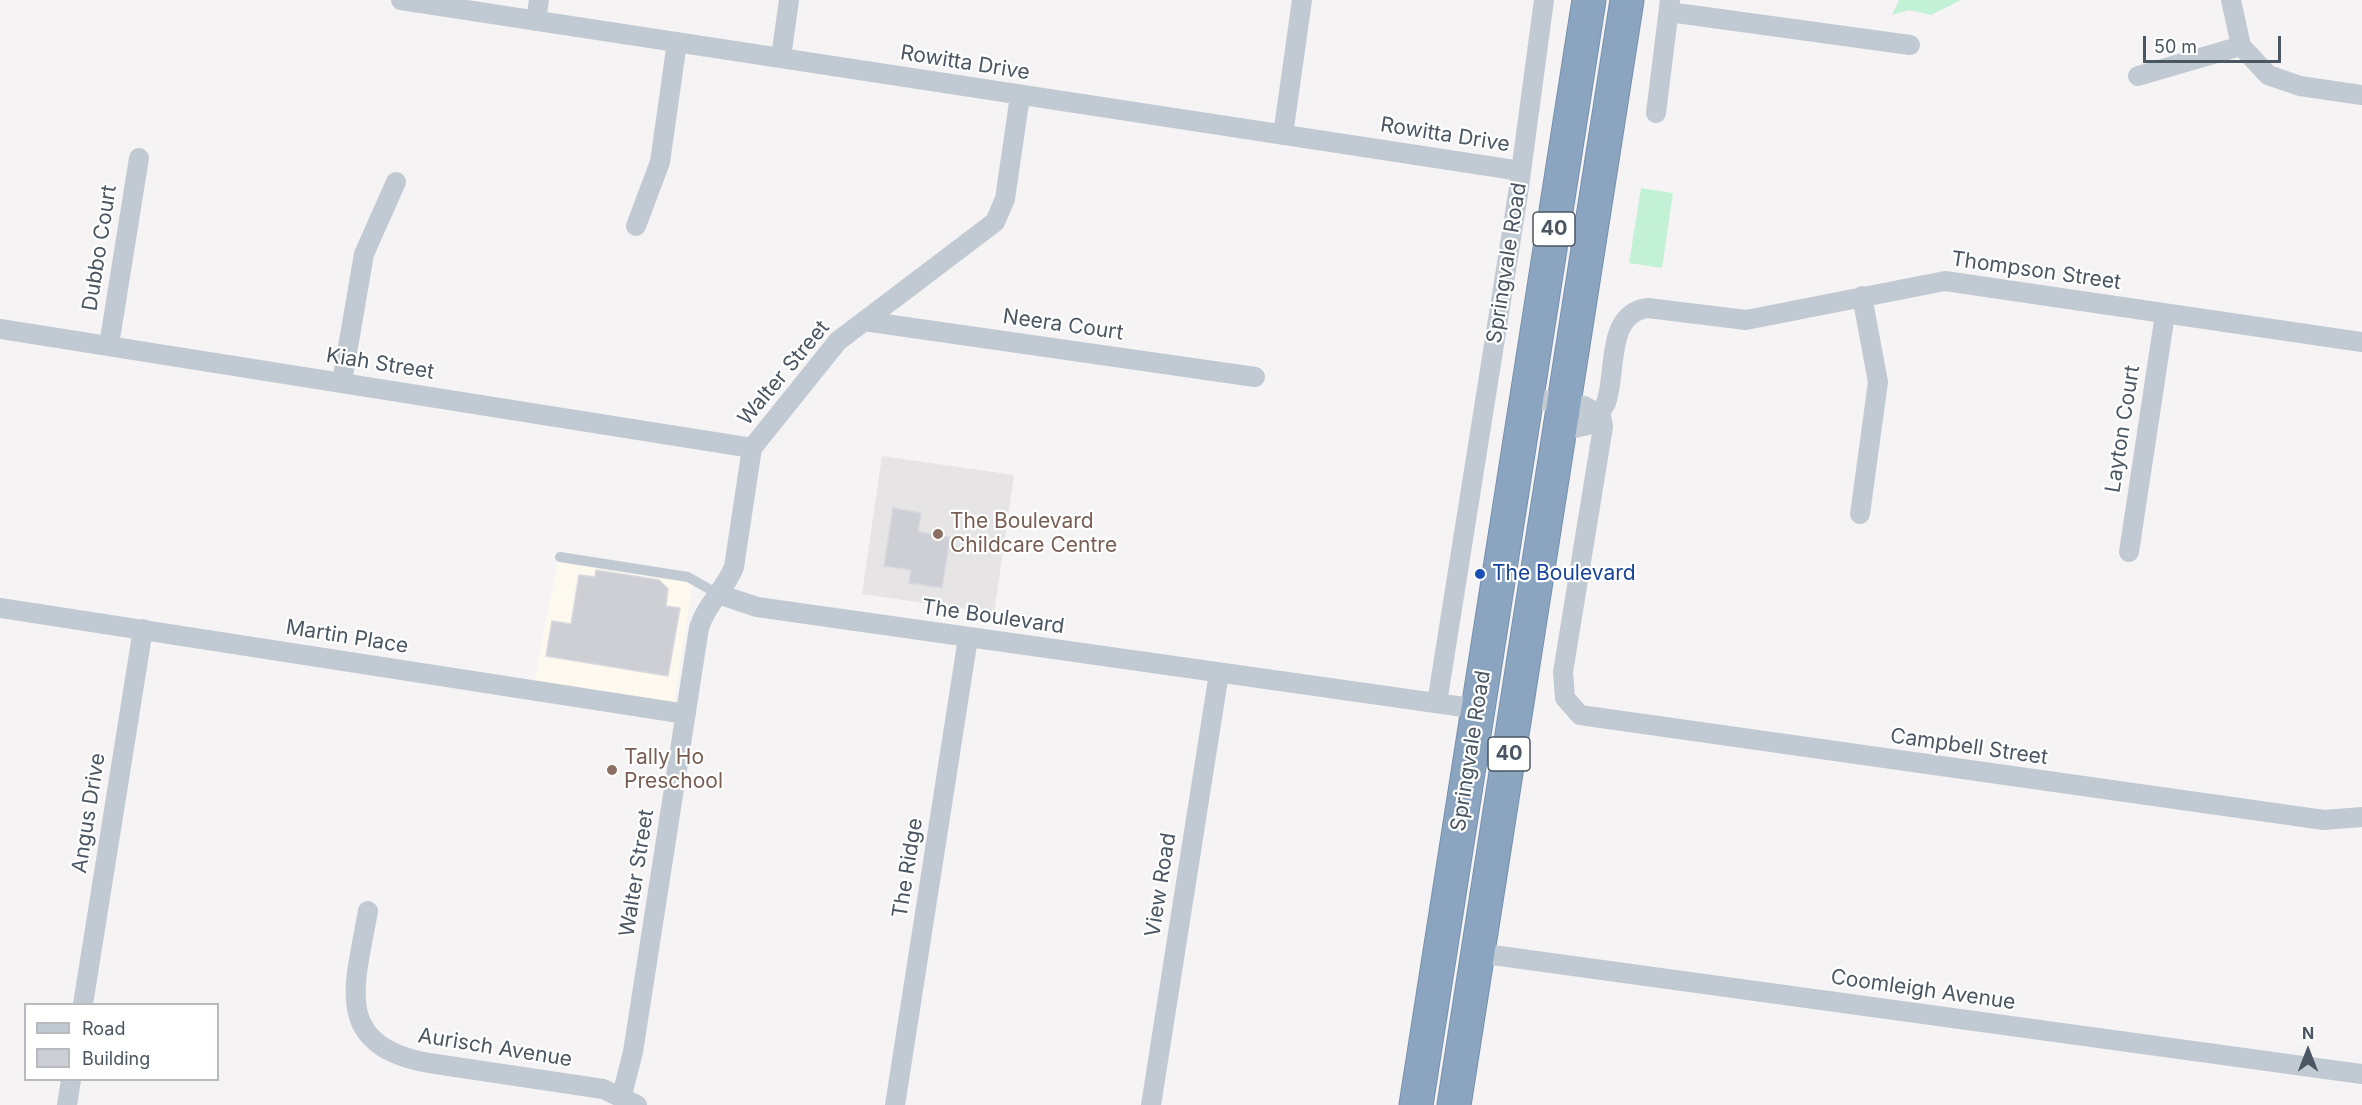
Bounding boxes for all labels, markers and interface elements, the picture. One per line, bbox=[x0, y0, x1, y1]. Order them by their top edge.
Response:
scale bar bbox=[2146, 24, 2284, 62]
text: 50 m bbox=[2154, 36, 2197, 57]
street label: Rowitta Drive bbox=[898, 40, 1032, 86]
street label: Rowitta Drive bbox=[1378, 112, 1512, 158]
street label: Springvale Road bbox=[1482, 181, 1532, 345]
street label: Dubbo Court bbox=[78, 183, 122, 313]
road number: 40 bbox=[1533, 212, 1575, 246]
street label: Thompson Street bbox=[1950, 247, 2122, 295]
street label: Neera Court bbox=[1001, 304, 1125, 346]
street label: Walter Street bbox=[733, 316, 835, 430]
street label: Kiah Street bbox=[324, 343, 436, 385]
street label: Layton Court bbox=[2101, 364, 2145, 494]
place label: The Boulevard Childcare Centre bbox=[950, 509, 1117, 559]
marker: The Boulevard Childcare Centre bbox=[931, 527, 945, 541]
place label: The Boulevard bbox=[1492, 561, 1636, 587]
marker: The Boulevard bbox=[1473, 567, 1487, 581]
street label: The Boulevard bbox=[920, 595, 1066, 639]
street label: Martin Place bbox=[284, 615, 410, 659]
street label: Springvale Road bbox=[1446, 669, 1496, 833]
street label: Campbell Street bbox=[1889, 723, 2049, 771]
road number: 40 bbox=[1488, 737, 1530, 771]
place label: Tally Ho Preschool bbox=[624, 745, 723, 795]
street label: Angus Drive bbox=[67, 751, 111, 875]
marker: Tally Ho Preschool bbox=[605, 763, 619, 777]
street label: Walter Street bbox=[614, 807, 660, 939]
street label: The Ridge bbox=[888, 816, 928, 920]
street label: View Road bbox=[1140, 831, 1182, 939]
street label: Coomleigh Avenue bbox=[1829, 965, 2017, 1015]
legend bbox=[24, 1003, 219, 1081]
text: Road bbox=[82, 1018, 125, 1039]
north arrow bbox=[2278, 1021, 2338, 1081]
street label: Aurisch Avenue bbox=[416, 1023, 574, 1073]
text: N bbox=[2302, 1023, 2314, 1043]
text: Building bbox=[82, 1048, 150, 1069]

